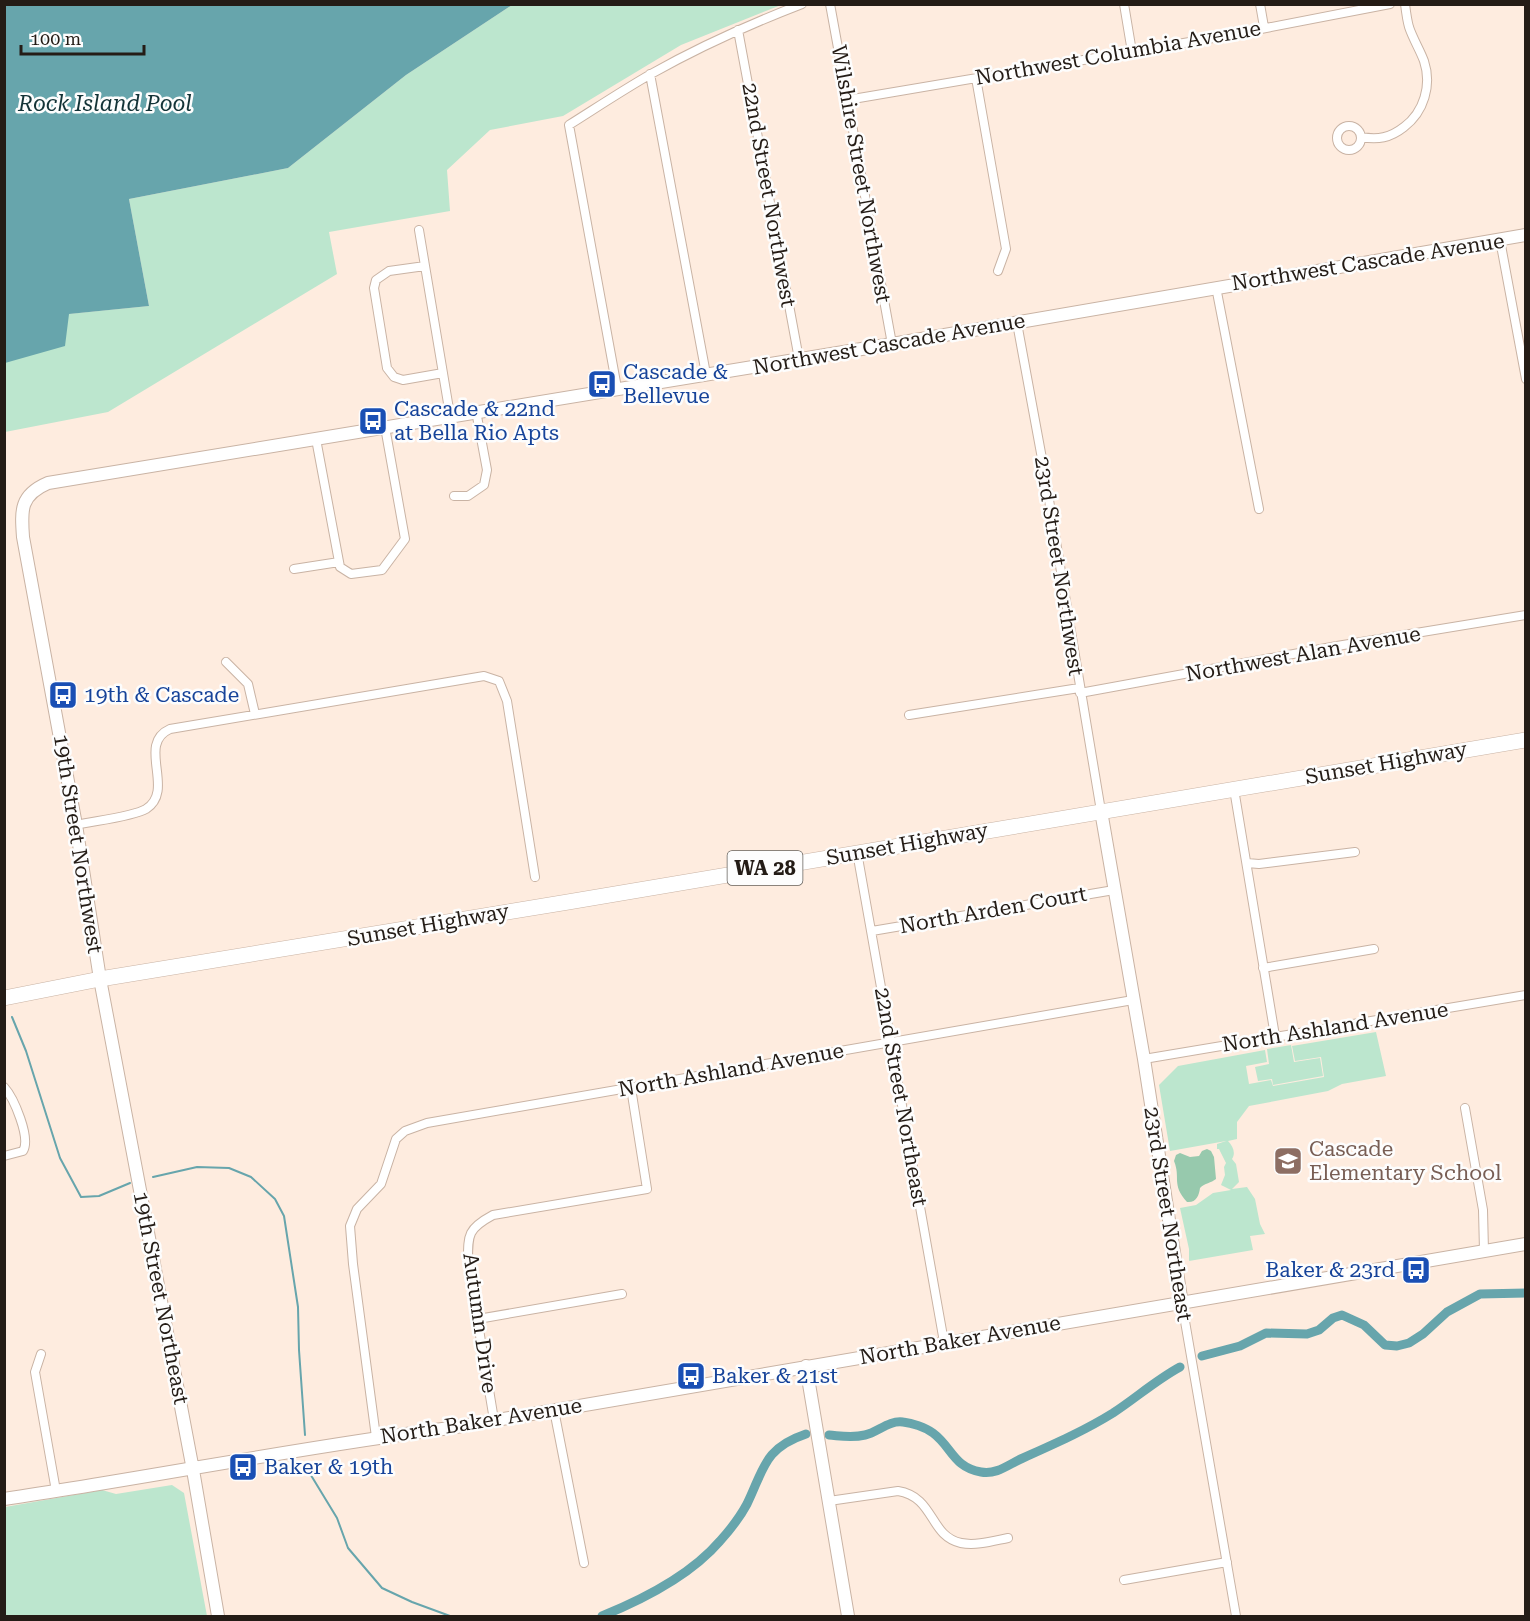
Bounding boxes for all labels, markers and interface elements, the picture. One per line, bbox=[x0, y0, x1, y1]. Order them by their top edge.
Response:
street label: Northwest Columbia Avenue bbox=[973, 16, 1263, 90]
scale bar bbox=[21, 18, 144, 56]
text: 100 m bbox=[30, 28, 81, 49]
street label: Wilshire Street Northwest bbox=[826, 43, 896, 305]
street label: 22nd Street Northwest bbox=[737, 81, 801, 309]
water label: Rock Island Pool bbox=[17, 91, 192, 116]
street label: Northwest Cascade Avenue bbox=[1230, 229, 1506, 295]
street label: Northwest Cascade Avenue bbox=[751, 308, 1027, 380]
place label: Cascade & Bellevue bbox=[623, 360, 728, 408]
bus stop icon: Cascade & Bellevue bbox=[586, 368, 618, 400]
place label: Cascade & 22nd at Bella Rio Apts bbox=[394, 397, 559, 445]
bus stop icon: Cascade & 22nd at Bella Rio Apts bbox=[357, 405, 389, 437]
street label: 23rd Street Northwest bbox=[1030, 454, 1088, 678]
street label: Northwest Alan Avenue bbox=[1184, 621, 1422, 687]
bus stop icon: 19th & Cascade bbox=[47, 679, 79, 711]
place label: 19th & Cascade bbox=[84, 683, 239, 707]
street label: 19th Street Northwest bbox=[49, 733, 107, 956]
street label: Sunset Highway bbox=[1303, 737, 1469, 789]
street label: Sunset Highway bbox=[824, 818, 990, 870]
road number: WA 28 bbox=[728, 851, 802, 885]
street label: North Arden Court bbox=[897, 882, 1089, 938]
street label: Sunset Highway bbox=[345, 899, 511, 951]
street label: 22nd Street Northeast bbox=[870, 986, 932, 1208]
street label: North Ashland Avenue bbox=[1220, 997, 1450, 1057]
street label: North Ashland Avenue bbox=[616, 1038, 846, 1102]
street label: 23rd Street Northeast bbox=[1139, 1105, 1197, 1323]
place label: Cascade Elementary School bbox=[1309, 1137, 1502, 1185]
school or university icon: Cascade Elementary School bbox=[1272, 1145, 1304, 1177]
street label: 19th Street Northeast bbox=[129, 1190, 193, 1407]
street label: Autumn Drive bbox=[458, 1251, 502, 1395]
bus stop icon: Baker & 23rd bbox=[1400, 1254, 1432, 1286]
place label: Baker & 23rd bbox=[1265, 1258, 1396, 1282]
street label: North Baker Avenue bbox=[858, 1310, 1062, 1370]
bus stop icon: Baker & 21st bbox=[675, 1360, 707, 1392]
place label: Baker & 21st bbox=[712, 1364, 838, 1388]
street label: North Baker Avenue bbox=[378, 1393, 584, 1449]
bus stop icon: Baker & 19th bbox=[227, 1451, 259, 1483]
place label: Baker & 19th bbox=[264, 1455, 394, 1479]

